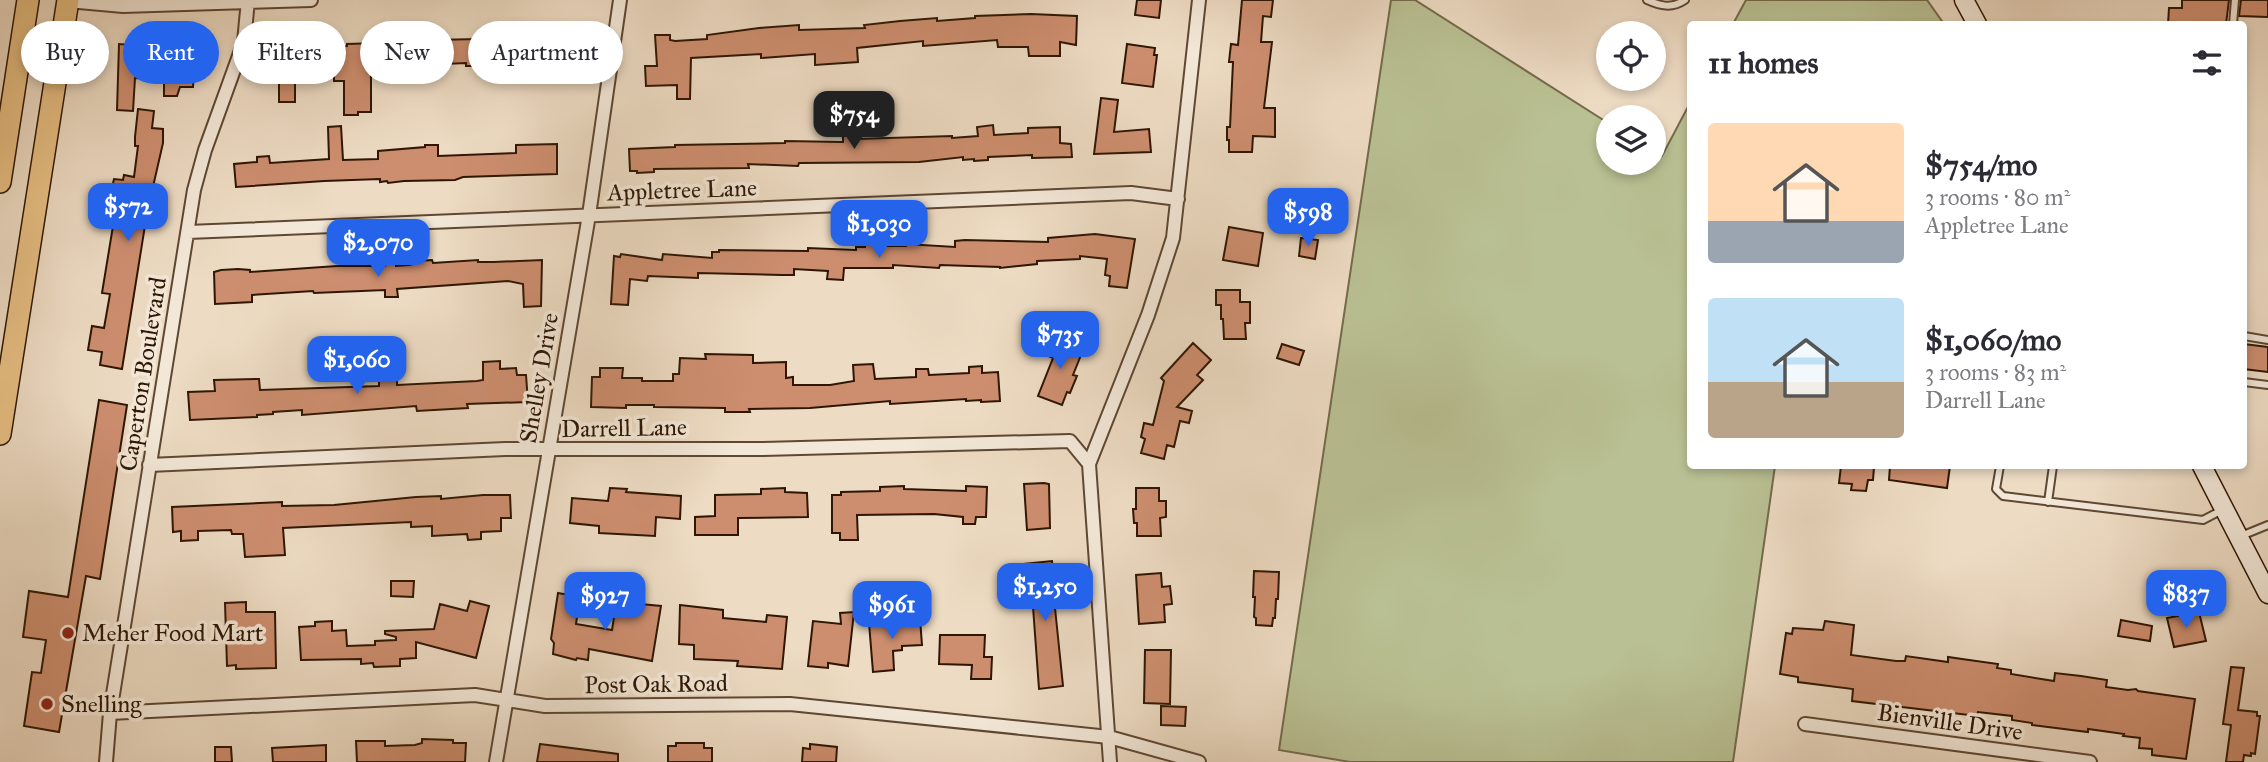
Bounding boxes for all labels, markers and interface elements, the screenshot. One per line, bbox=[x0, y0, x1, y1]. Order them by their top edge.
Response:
chip: Buy bbox=[21, 21, 109, 84]
chip: Rent bbox=[123, 21, 219, 84]
chip: Filters bbox=[233, 21, 346, 84]
chip: New bbox=[360, 21, 454, 84]
chip: Apartment bbox=[468, 21, 623, 84]
map controls bbox=[1596, 21, 1666, 175]
button: locate bbox=[1596, 21, 1666, 91]
icon: filters bbox=[2188, 44, 2226, 82]
text: 11 homes bbox=[1708, 45, 1819, 81]
pin: $754 bbox=[813, 92, 895, 151]
text: $754 bbox=[830, 100, 878, 128]
button: layers bbox=[1596, 105, 1666, 175]
text: $754/mo bbox=[1925, 147, 2037, 183]
icon: home bbox=[1764, 151, 1848, 235]
street label: Appletree Lane bbox=[606, 172, 757, 208]
text: 3 rooms · 80 m² bbox=[1925, 183, 2070, 211]
pin: $572 bbox=[87, 184, 169, 243]
pin: $598 bbox=[1267, 188, 1349, 248]
text: $572 bbox=[104, 192, 152, 220]
text: $598 bbox=[1283, 197, 1333, 225]
pin: $1,030 bbox=[822, 201, 936, 260]
text: $1,030 bbox=[847, 209, 911, 237]
text: Appletree Lane bbox=[1925, 211, 2069, 239]
pin: $2,070 bbox=[321, 219, 435, 279]
text: $2,070 bbox=[343, 228, 413, 256]
street label: Caperton Boulevard bbox=[113, 275, 173, 473]
street label: Shelley Drive bbox=[513, 311, 565, 445]
pin: $735 bbox=[1019, 312, 1101, 371]
text: $735 bbox=[1037, 320, 1083, 348]
text: $1,060/mo bbox=[1925, 322, 2061, 358]
icon: home bbox=[1764, 326, 1848, 410]
pin: $1,060 bbox=[300, 336, 414, 396]
text: $1,060 bbox=[323, 345, 391, 373]
text: 3 rooms · 83 m² bbox=[1925, 358, 2066, 386]
text: Darrell Lane bbox=[1925, 386, 2046, 414]
street label: Darrell Lane bbox=[561, 412, 687, 444]
pin: $1,250 bbox=[988, 564, 1102, 623]
pin: $837 bbox=[2145, 570, 2227, 630]
pin: $927 bbox=[564, 572, 646, 632]
text: $1,250 bbox=[1013, 572, 1077, 600]
text: $837 bbox=[2162, 579, 2210, 607]
text: $927 bbox=[580, 581, 630, 609]
pin: $961 bbox=[851, 582, 933, 641]
text: $961 bbox=[869, 590, 915, 618]
place label: Meher Food Mart bbox=[82, 618, 264, 648]
marker: Meher Food Mart bbox=[60, 625, 76, 641]
street label: Post Oak Road bbox=[584, 668, 728, 700]
place label: Snelling bbox=[61, 689, 142, 719]
marker: Snelling bbox=[39, 696, 55, 712]
street label: Bienville Drive bbox=[1875, 697, 2025, 747]

